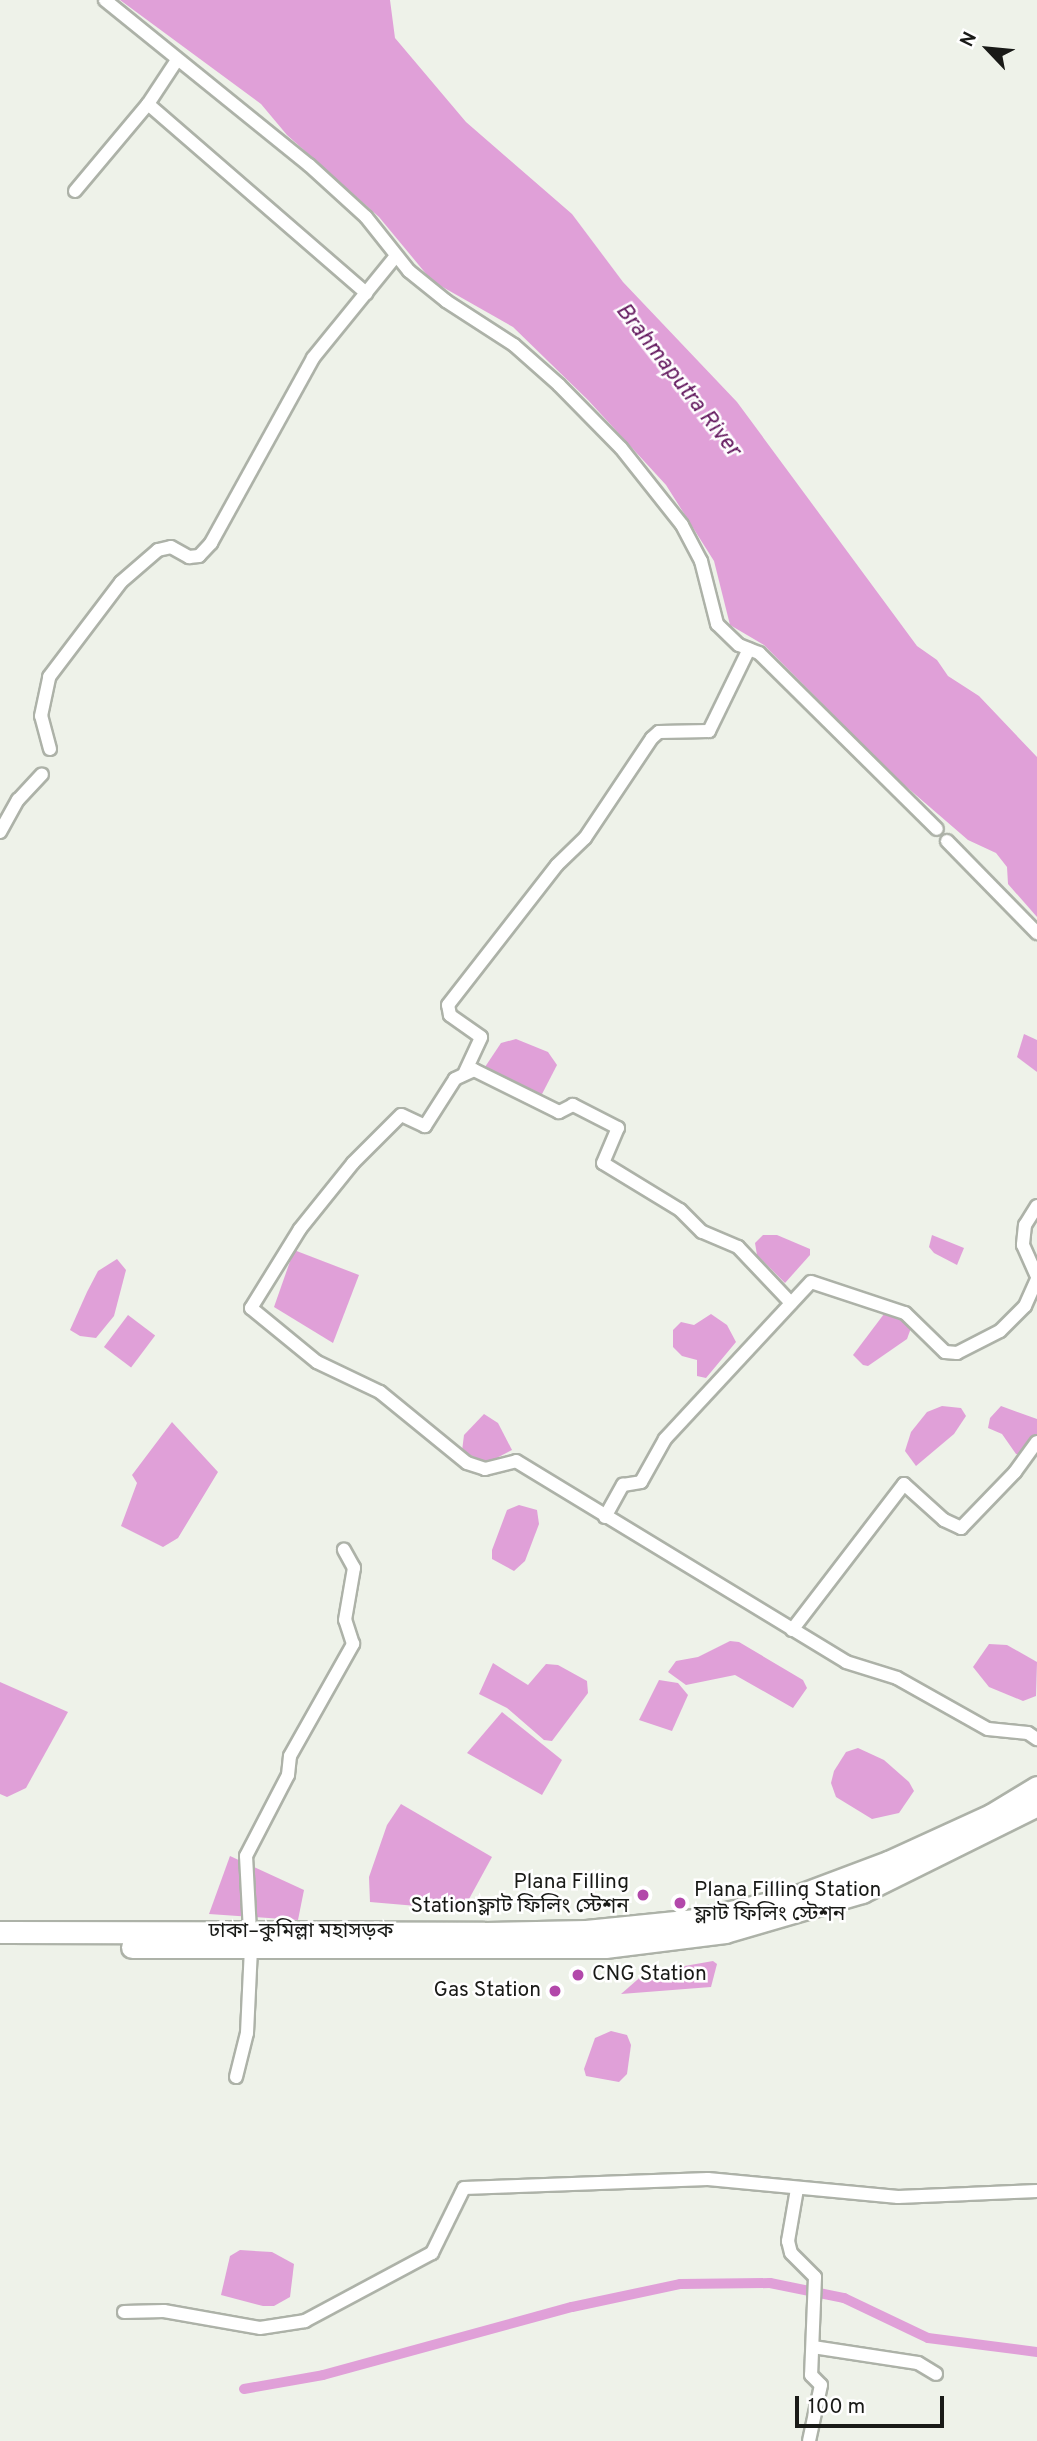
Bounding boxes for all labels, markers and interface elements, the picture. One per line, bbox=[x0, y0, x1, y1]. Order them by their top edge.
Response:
north arrow bbox=[953, 14, 1023, 84]
text: N bbox=[955, 28, 983, 51]
water label: Brahmaputra River bbox=[608, 299, 746, 463]
place label: Plana Filling Stationফ্লাট ফিলিং স্টেশন bbox=[411, 1870, 629, 1920]
place label: Plana Filling Station ফ্লাট ফিলিং স্টেশন bbox=[694, 1878, 881, 1928]
marker: Plana Filling Stationফ্লাট ফিলিং স্টেশন bbox=[635, 1887, 651, 1903]
marker: Plana Filling Station ফ্লাট ফিলিং স্টেশন bbox=[672, 1895, 688, 1911]
street label: ঢাকা–কুমিল্লা মহাসড়ক bbox=[209, 1919, 393, 1945]
place label: CNG Station bbox=[592, 1962, 707, 1988]
marker: CNG Station bbox=[570, 1967, 586, 1983]
place label: Gas Station bbox=[434, 1978, 541, 2004]
marker: Gas Station bbox=[547, 1983, 563, 1999]
scale bar bbox=[799, 2382, 948, 2426]
text: 100 m bbox=[808, 2394, 865, 2421]

